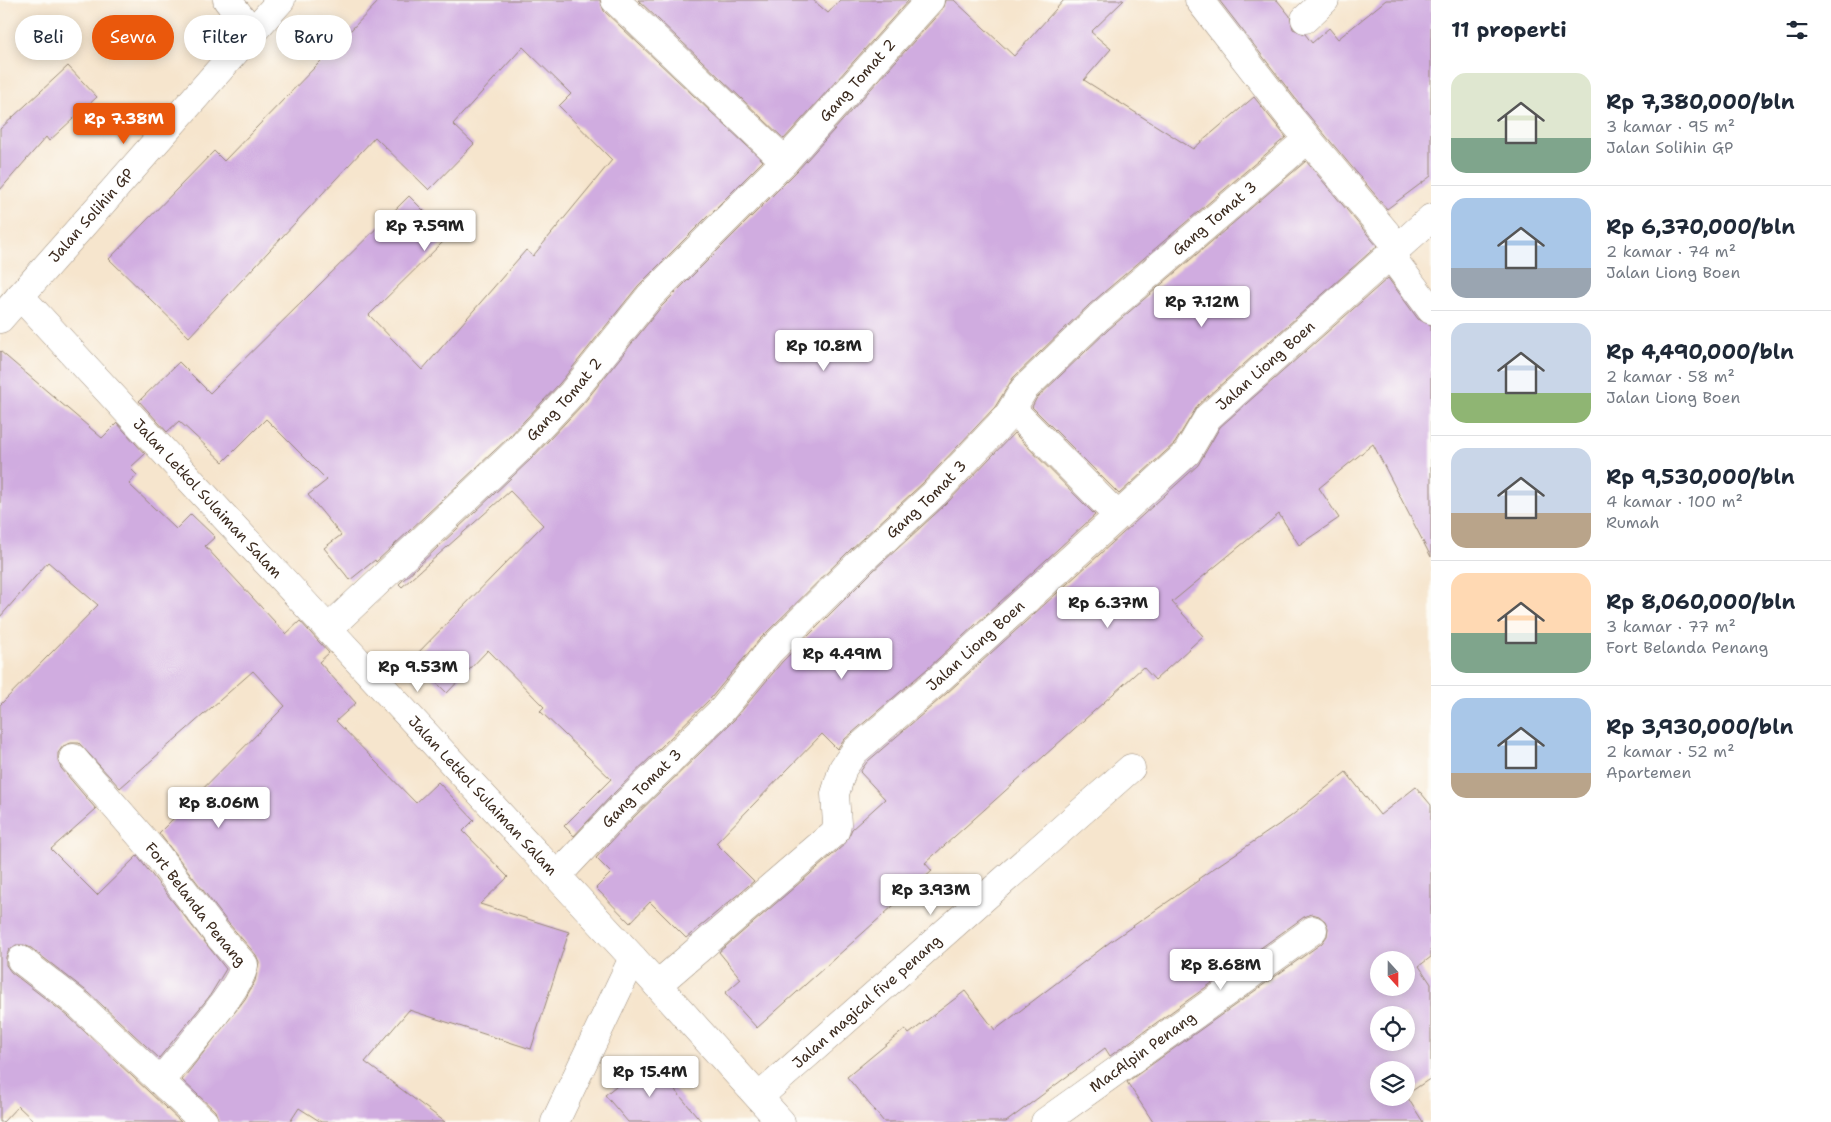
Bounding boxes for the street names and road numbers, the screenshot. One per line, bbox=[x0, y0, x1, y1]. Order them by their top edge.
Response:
street label: Gang Tomat 2 bbox=[815, 35, 900, 126]
street label: Jalan Solihin GP bbox=[44, 164, 138, 267]
street label: Gang Tomat 3 bbox=[1168, 177, 1261, 260]
street label: Jalan Liong Boen bbox=[1212, 316, 1319, 415]
street label: Gang Tomat 2 bbox=[522, 354, 606, 445]
street label: Jalan Letkol Sulaiman Salam bbox=[129, 414, 287, 583]
street label: Gang Tomat 3 bbox=[882, 456, 971, 543]
street label: Jalan Liong Boen bbox=[922, 596, 1029, 696]
street label: Jalan Letkol Sulaiman Salam bbox=[404, 712, 562, 880]
street label: Gang Tomat 3 bbox=[597, 744, 686, 832]
street label: Fort Belanda Penang bbox=[141, 838, 251, 970]
street label: Jalan magical five penang bbox=[788, 930, 946, 1073]
street label: MacAlpin Penang bbox=[1085, 1007, 1200, 1097]

